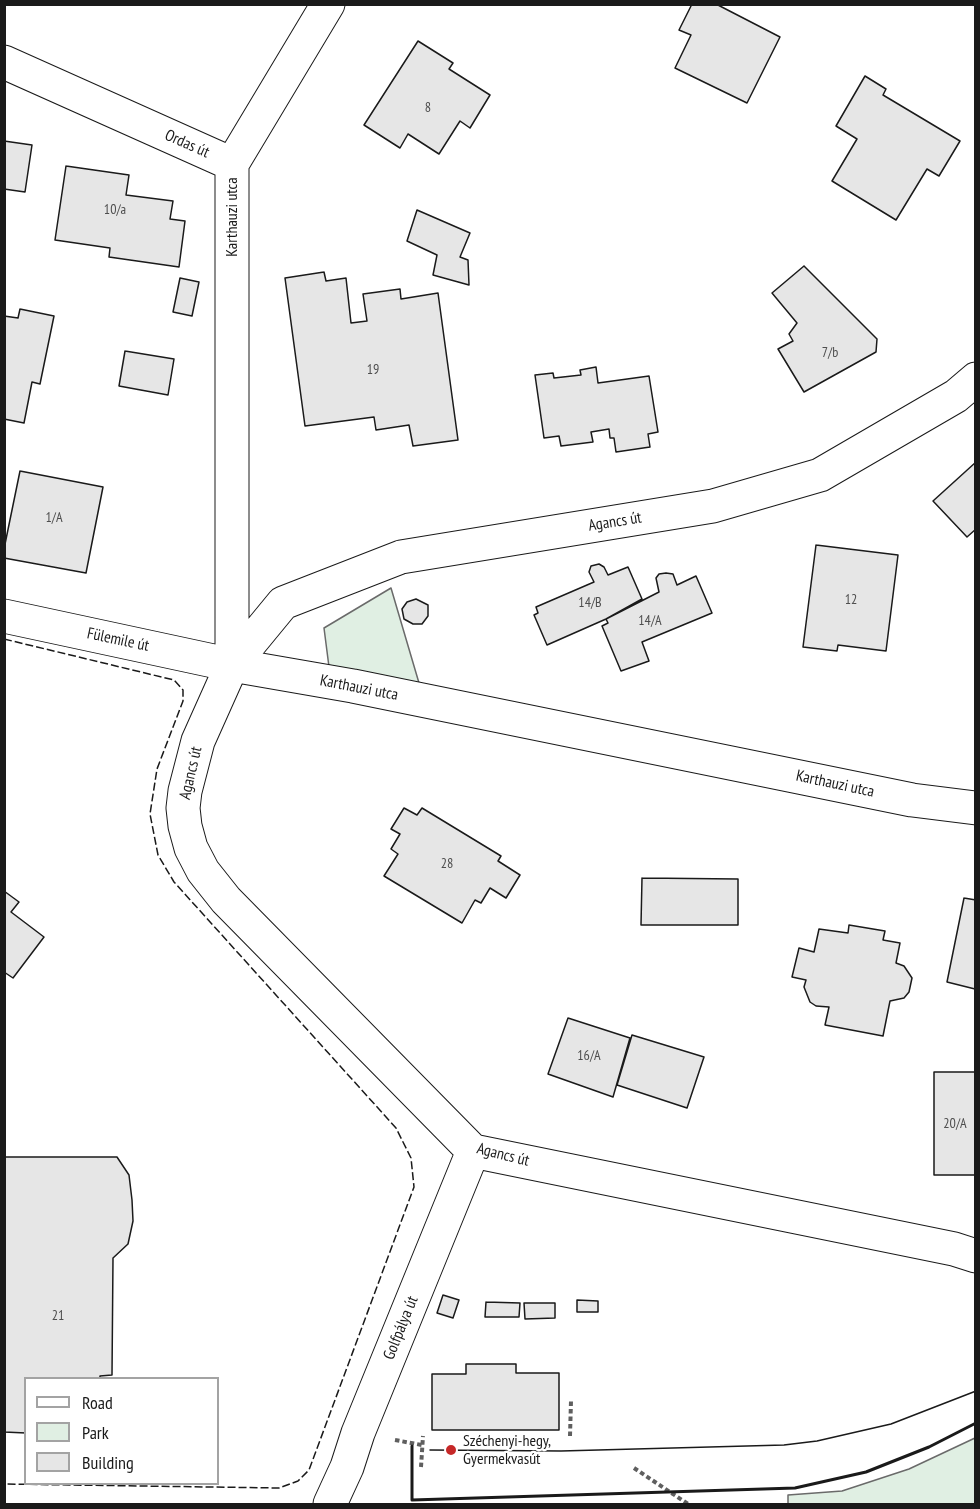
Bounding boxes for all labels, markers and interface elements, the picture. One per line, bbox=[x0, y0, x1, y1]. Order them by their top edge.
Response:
house number: 8 bbox=[425, 100, 431, 116]
street label: Ordas út bbox=[162, 126, 212, 162]
street label: Karthauzi utca bbox=[222, 177, 242, 257]
house number: 10/a bbox=[104, 202, 126, 218]
house number: 7/b bbox=[822, 345, 838, 361]
house number: 19 bbox=[367, 362, 379, 378]
street label: Agancs út bbox=[587, 508, 643, 536]
house number: 1/A bbox=[45, 510, 63, 526]
house number: 12 bbox=[845, 592, 857, 608]
house number: 14/B bbox=[578, 595, 602, 611]
house number: 14/A bbox=[638, 613, 662, 629]
street label: Fülemile út bbox=[85, 624, 151, 656]
street label: Karthauzi utca bbox=[318, 671, 400, 705]
street label: Agancs út bbox=[176, 745, 206, 801]
street label: Karthauzi utca bbox=[794, 766, 876, 802]
house number: 28 bbox=[441, 856, 453, 872]
house number: 16/A bbox=[577, 1048, 601, 1064]
house number: 20/A bbox=[943, 1116, 967, 1132]
street label: Agancs út bbox=[475, 1139, 531, 1171]
street label: Golfpálya út bbox=[380, 1293, 422, 1363]
house number: 21 bbox=[52, 1308, 64, 1324]
legend bbox=[24, 1377, 219, 1485]
text: Road bbox=[82, 1391, 113, 1414]
text: Park bbox=[82, 1421, 109, 1444]
place label: Széchenyi-hegy, Gyermekvasút bbox=[463, 1431, 551, 1469]
marker: Széchenyi-hegy, Gyermekvasút bbox=[444, 1443, 458, 1457]
text: Building bbox=[82, 1451, 134, 1474]

